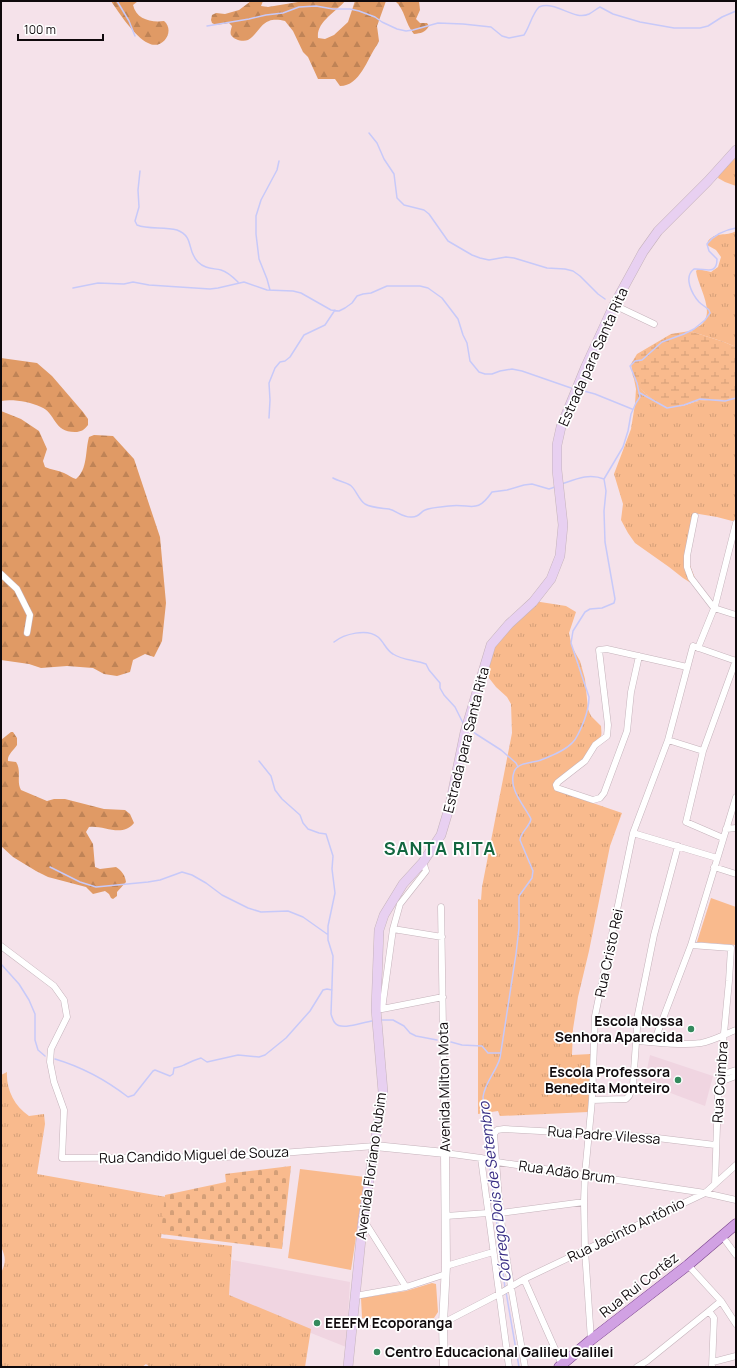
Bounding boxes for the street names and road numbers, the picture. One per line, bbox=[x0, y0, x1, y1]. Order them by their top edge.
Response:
street label: Estrada para Santa Rita bbox=[553, 284, 632, 429]
street label: Estrada para Santa Rita bbox=[438, 665, 493, 815]
street label: Rua Cristo Rei bbox=[590, 907, 627, 999]
street label: Avenida Milton Mota bbox=[433, 1022, 454, 1152]
street label: Rua Coimbra bbox=[707, 1040, 732, 1124]
street label: Avenida Floriano Rubim bbox=[351, 1091, 390, 1241]
street label: Rua Padre Vilessa bbox=[547, 1121, 661, 1148]
street label: Rua Candido Miguel de Souza bbox=[99, 1142, 289, 1167]
street label: Rua Adão Brum bbox=[517, 1155, 617, 1188]
street label: Rua Jacinto Antônio bbox=[564, 1193, 688, 1266]
street label: Rua Rui Cortêz bbox=[595, 1248, 682, 1321]

